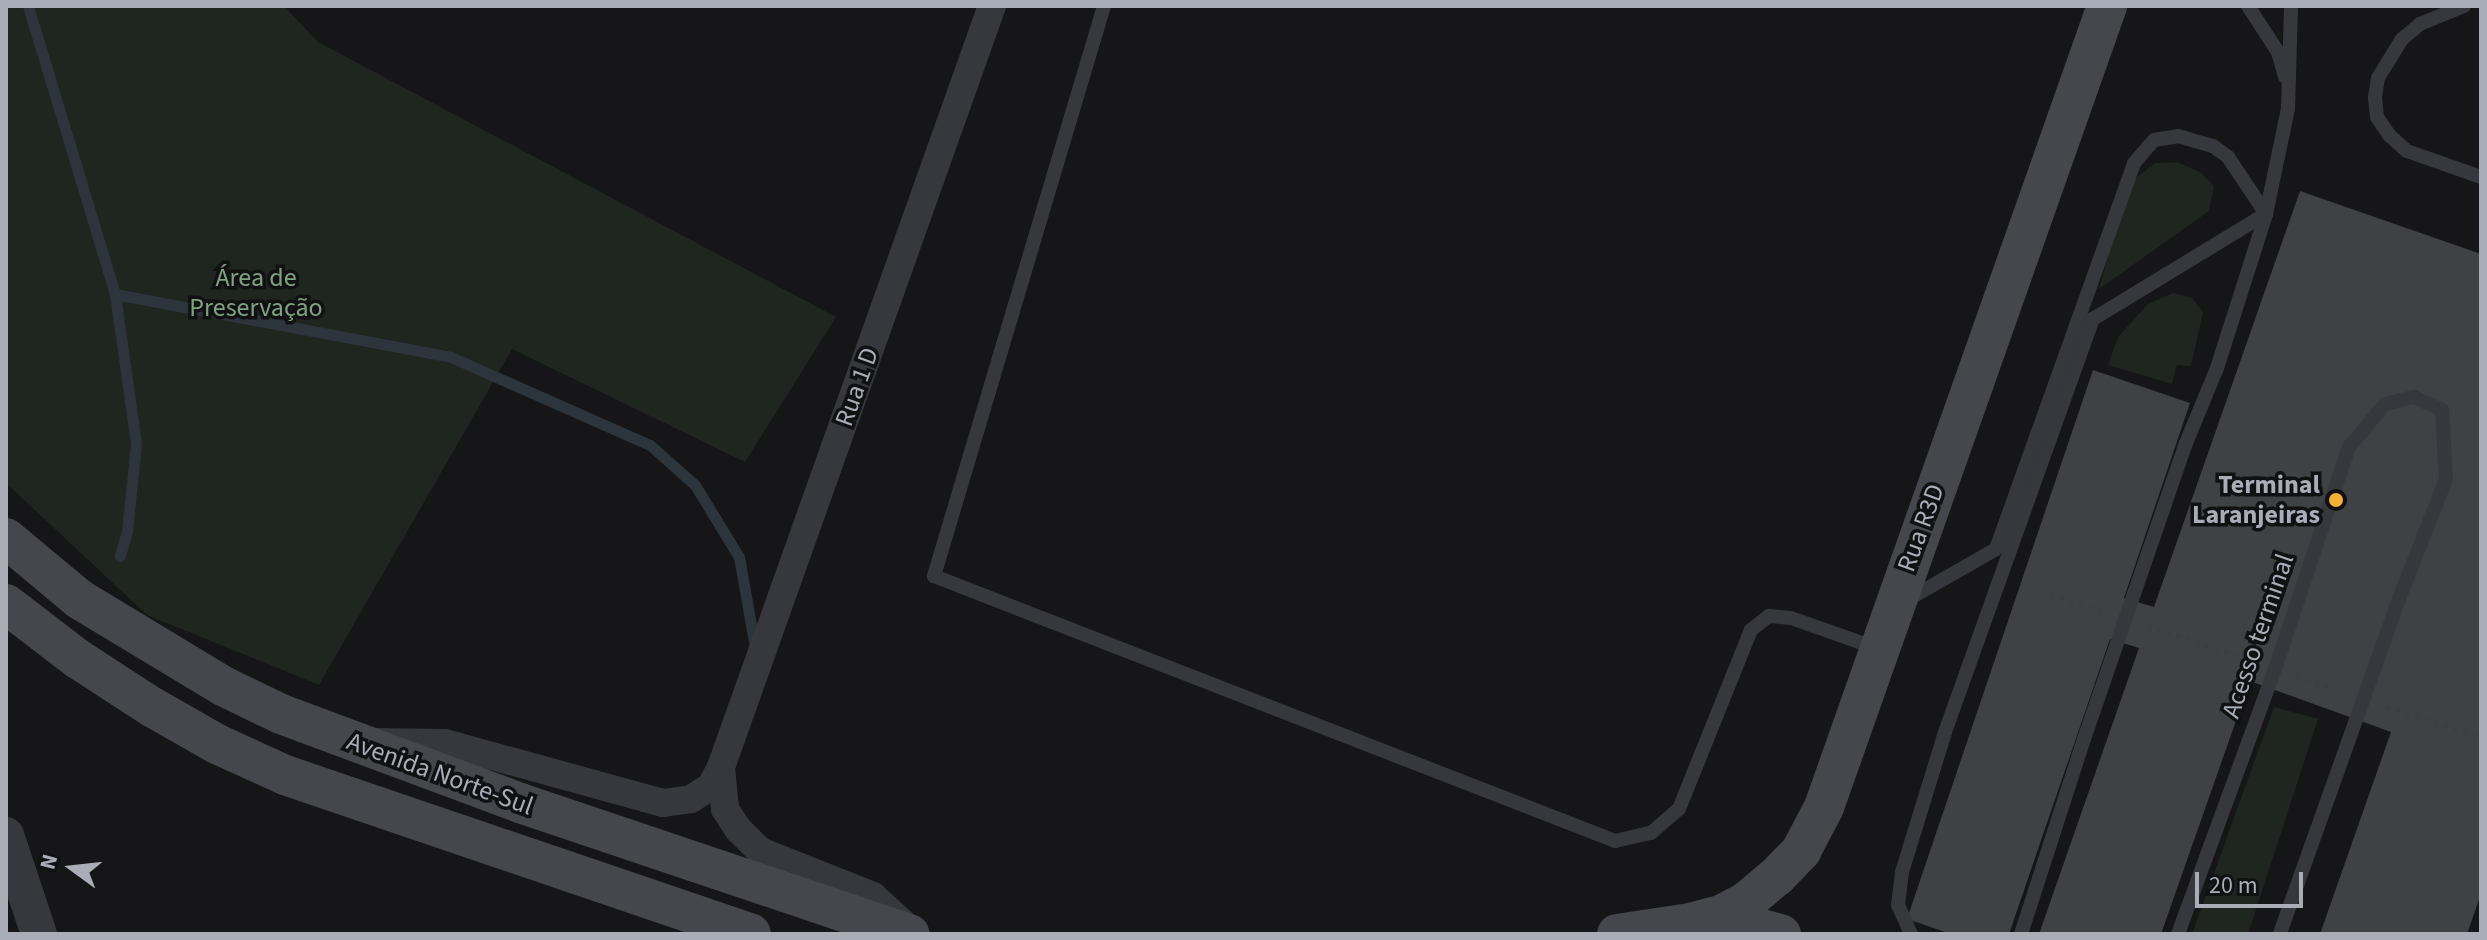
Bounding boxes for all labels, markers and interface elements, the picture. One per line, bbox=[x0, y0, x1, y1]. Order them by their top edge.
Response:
park label: Área de Preservação bbox=[189, 262, 323, 324]
street label: Rua 1 D bbox=[828, 343, 886, 431]
place label: Terminal Laranjeiras bbox=[2192, 469, 2320, 530]
street label: Rua R3D bbox=[1891, 480, 1951, 576]
marker: Terminal Laranjeiras bbox=[2327, 491, 2345, 509]
street label: Acesso terminal bbox=[2215, 550, 2301, 722]
street label: Avenida Norte-Sul bbox=[343, 726, 537, 822]
north arrow bbox=[32, 828, 112, 908]
text: N bbox=[31, 851, 66, 873]
scale bar bbox=[2199, 856, 2307, 906]
text: 20 m bbox=[2209, 868, 2258, 903]

